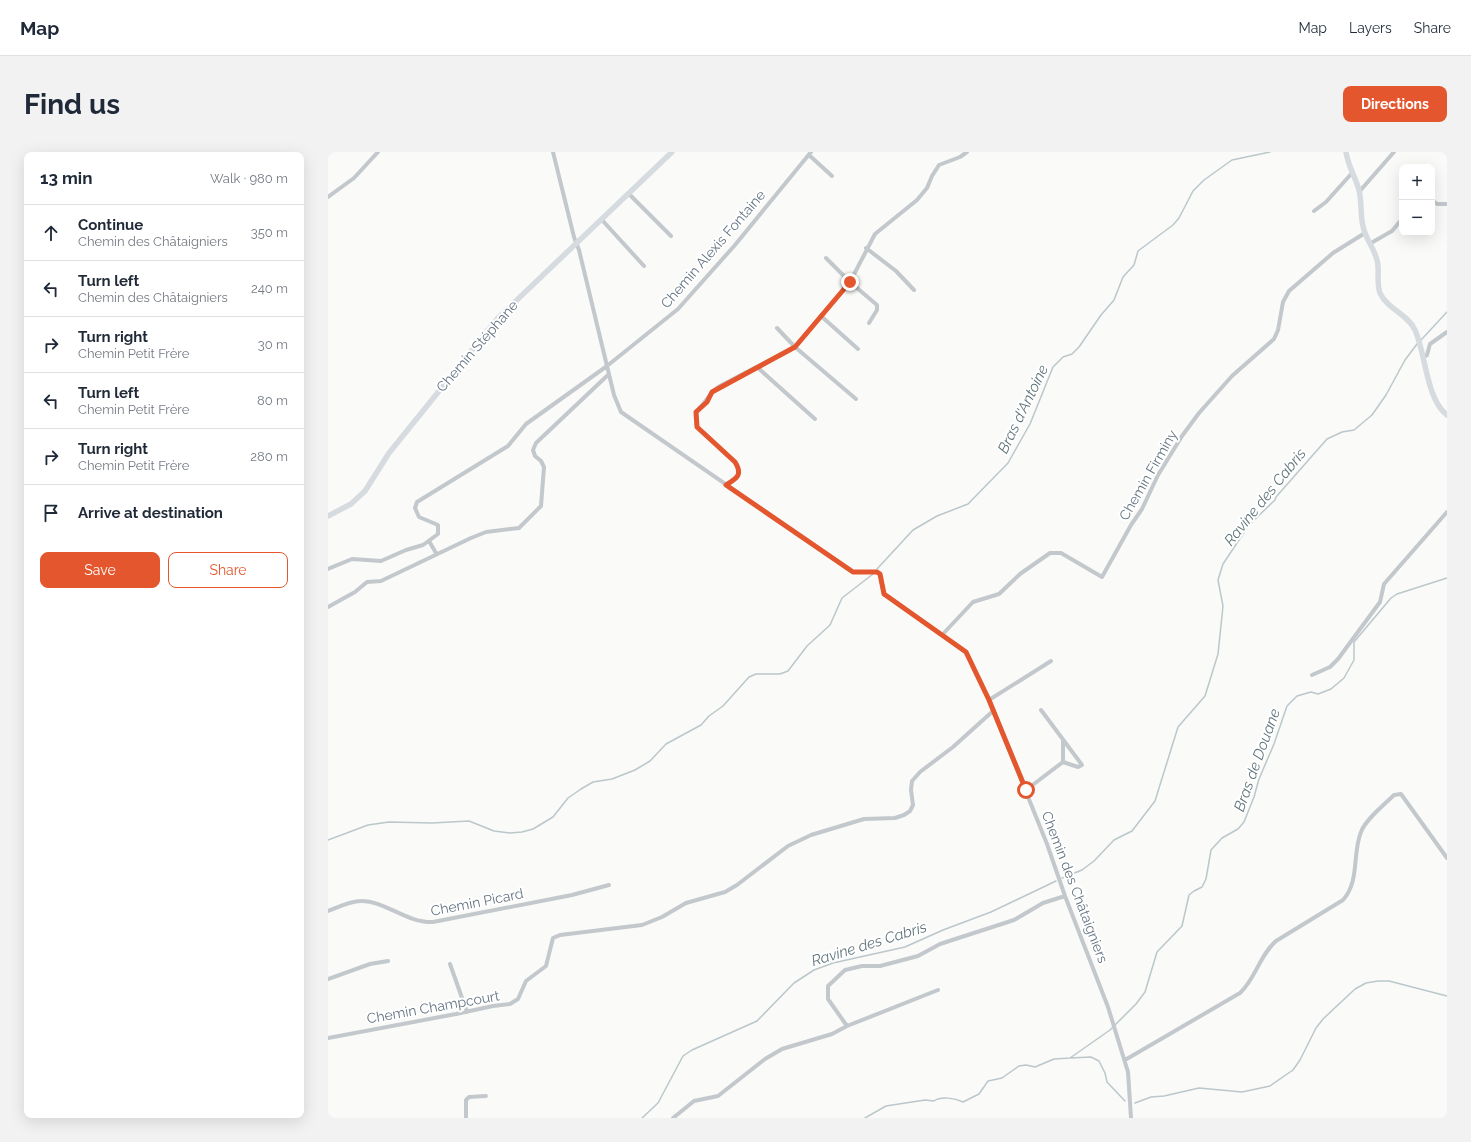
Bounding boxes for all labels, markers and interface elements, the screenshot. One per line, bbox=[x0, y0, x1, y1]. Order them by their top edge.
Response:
text: Map bbox=[20, 17, 59, 39]
text: Map bbox=[1299, 20, 1327, 36]
text: Layers bbox=[1349, 20, 1392, 36]
text: Share bbox=[1414, 20, 1451, 36]
button: Directions bbox=[1343, 86, 1447, 122]
text: Find us bbox=[24, 88, 120, 121]
map controls bbox=[1399, 164, 1435, 236]
button: + bbox=[1399, 164, 1435, 200]
text: 13 min bbox=[40, 168, 92, 188]
text: Walk · 980 m bbox=[210, 171, 288, 186]
street label: Chemin Alexis Fontaine bbox=[657, 187, 769, 311]
button: − bbox=[1399, 200, 1435, 236]
text: Continue bbox=[78, 216, 143, 234]
icon: ahead bbox=[40, 222, 62, 244]
text: 350 m bbox=[251, 225, 288, 240]
text: Chemin des Châtaigniers bbox=[78, 234, 228, 249]
text: Turn left bbox=[78, 272, 139, 290]
route end bbox=[841, 273, 859, 291]
icon: left bbox=[40, 278, 62, 300]
text: 240 m bbox=[251, 281, 288, 296]
text: Chemin des Châtaigniers bbox=[78, 290, 228, 305]
street label: Chemin Stéphane bbox=[433, 297, 521, 395]
text: Turn right bbox=[78, 328, 148, 346]
icon: right bbox=[40, 334, 62, 356]
text: 30 m bbox=[258, 337, 288, 352]
text: Chemin Petit Frère bbox=[78, 346, 189, 361]
water label: Bras d'Antoine bbox=[994, 362, 1052, 456]
text: Turn left bbox=[78, 384, 139, 402]
icon: left bbox=[40, 390, 62, 412]
text: 80 m bbox=[257, 393, 288, 408]
text: Chemin Petit Frère bbox=[78, 402, 189, 417]
street label: Chemin Firminy bbox=[1116, 427, 1180, 523]
text: Turn right bbox=[78, 440, 148, 458]
water label: Ravine des Cabris bbox=[1220, 445, 1310, 549]
icon: right bbox=[40, 446, 62, 468]
text: 280 m bbox=[250, 449, 288, 464]
text: Chemin Petit Frère bbox=[78, 458, 189, 473]
icon: arrive bbox=[40, 502, 62, 524]
text: Arrive at destination bbox=[78, 504, 223, 522]
button: Save bbox=[40, 552, 160, 588]
button: Share bbox=[168, 552, 288, 588]
water label: Bras de Douane bbox=[1230, 706, 1284, 814]
route start bbox=[1017, 781, 1035, 799]
street label: Chemin des Châtaigniers bbox=[1039, 809, 1111, 965]
street label: Chemin Picard bbox=[429, 885, 525, 919]
water label: Ravine des Cabris bbox=[809, 918, 929, 970]
street label: Chemin Champcourt bbox=[365, 987, 501, 1027]

